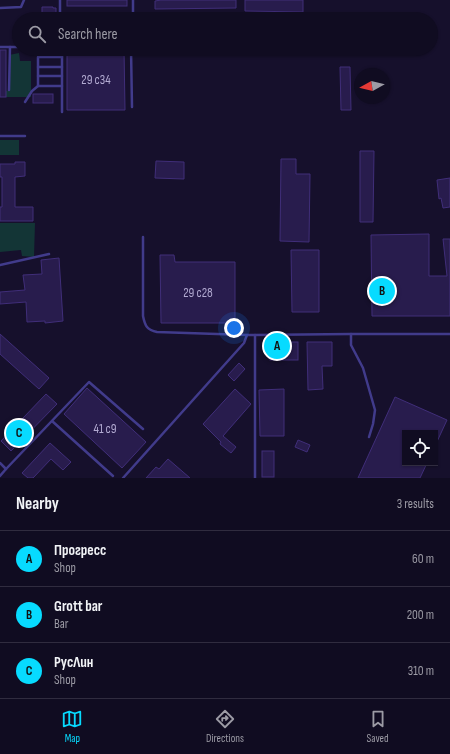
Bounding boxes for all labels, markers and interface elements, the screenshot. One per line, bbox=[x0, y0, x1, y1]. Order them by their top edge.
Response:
search box bbox=[12, 12, 438, 56]
icon: search bbox=[26, 23, 48, 45]
text: Search here bbox=[58, 25, 118, 44]
north arrow bbox=[354, 68, 390, 104]
house number: 29 с34 bbox=[81, 72, 111, 88]
pin: B bbox=[369, 276, 395, 306]
house number: 29 с28 bbox=[183, 285, 213, 301]
your location bbox=[224, 318, 244, 338]
pin: A bbox=[264, 331, 290, 361]
pin: C bbox=[6, 418, 32, 448]
house number: 41 с9 bbox=[93, 421, 117, 437]
map controls bbox=[402, 430, 438, 466]
button: locate bbox=[402, 430, 438, 466]
text: Nearby bbox=[16, 494, 59, 514]
text: 3 results bbox=[397, 496, 434, 512]
text: Прогресс bbox=[54, 541, 106, 560]
text: A bbox=[26, 551, 32, 567]
text: 60 m bbox=[412, 551, 434, 567]
text: Shop bbox=[54, 560, 76, 576]
text: Grott bar bbox=[54, 597, 102, 616]
text: B bbox=[26, 607, 32, 623]
text: 200 m bbox=[407, 607, 434, 623]
text: Bar bbox=[54, 616, 69, 632]
text: РусЛин bbox=[54, 653, 93, 672]
text: C bbox=[26, 663, 32, 679]
text: 310 m bbox=[408, 663, 434, 679]
text: Shop bbox=[54, 672, 76, 688]
tab: Map bbox=[61, 708, 83, 745]
tab: Directions bbox=[206, 708, 244, 745]
tab: Saved bbox=[367, 708, 389, 745]

